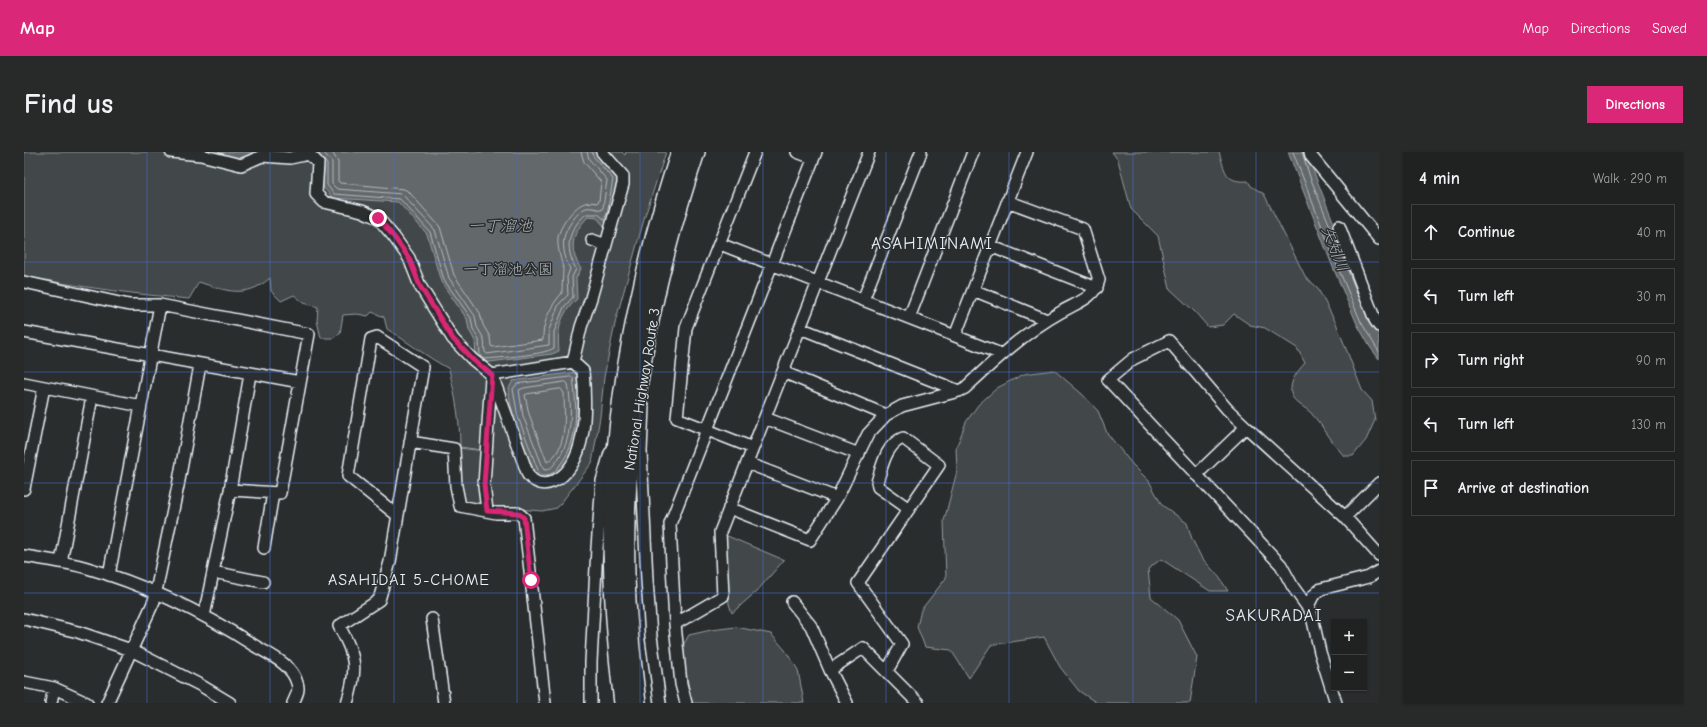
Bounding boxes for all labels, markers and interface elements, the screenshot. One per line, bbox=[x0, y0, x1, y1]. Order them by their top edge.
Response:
text: Map bbox=[20, 17, 55, 39]
text: Map bbox=[1522, 20, 1549, 37]
text: Directions bbox=[1571, 20, 1630, 37]
text: Saved bbox=[1652, 20, 1687, 37]
button: Directions bbox=[1587, 86, 1683, 123]
text: Find us bbox=[24, 88, 113, 120]
text: 4 min bbox=[1419, 169, 1460, 188]
text: Walk · 290 m bbox=[1593, 171, 1667, 186]
route end bbox=[369, 209, 387, 227]
water label: 一丁溜池 bbox=[468, 217, 533, 235]
icon: ahead bbox=[1420, 221, 1442, 243]
water label: 矢矧川 bbox=[1318, 223, 1352, 275]
text: Continue bbox=[1458, 223, 1515, 241]
text: 40 m bbox=[1637, 225, 1666, 240]
district label: ASAHIMINAMI bbox=[871, 234, 993, 253]
park label: 一丁溜池公園 bbox=[463, 260, 553, 278]
icon: left bbox=[1420, 285, 1442, 307]
text: Turn left bbox=[1458, 287, 1514, 305]
text: 30 m bbox=[1636, 289, 1666, 304]
street label: National Highway Route 3 bbox=[620, 306, 664, 472]
icon: right bbox=[1420, 349, 1442, 371]
text: Turn right bbox=[1458, 351, 1524, 369]
text: 90 m bbox=[1636, 353, 1666, 368]
icon: left bbox=[1420, 413, 1442, 435]
text: Turn left bbox=[1458, 415, 1514, 433]
text: 130 m bbox=[1631, 417, 1666, 432]
icon: arrive bbox=[1420, 477, 1442, 499]
text: Arrive at destination bbox=[1458, 479, 1589, 497]
district label: ASAHIDAI 5-CHOME bbox=[328, 571, 490, 589]
route start bbox=[522, 571, 540, 589]
district label: SAKURADAI bbox=[1226, 606, 1322, 625]
map controls bbox=[1331, 619, 1367, 691]
button: + bbox=[1331, 619, 1367, 655]
button: − bbox=[1331, 655, 1367, 691]

